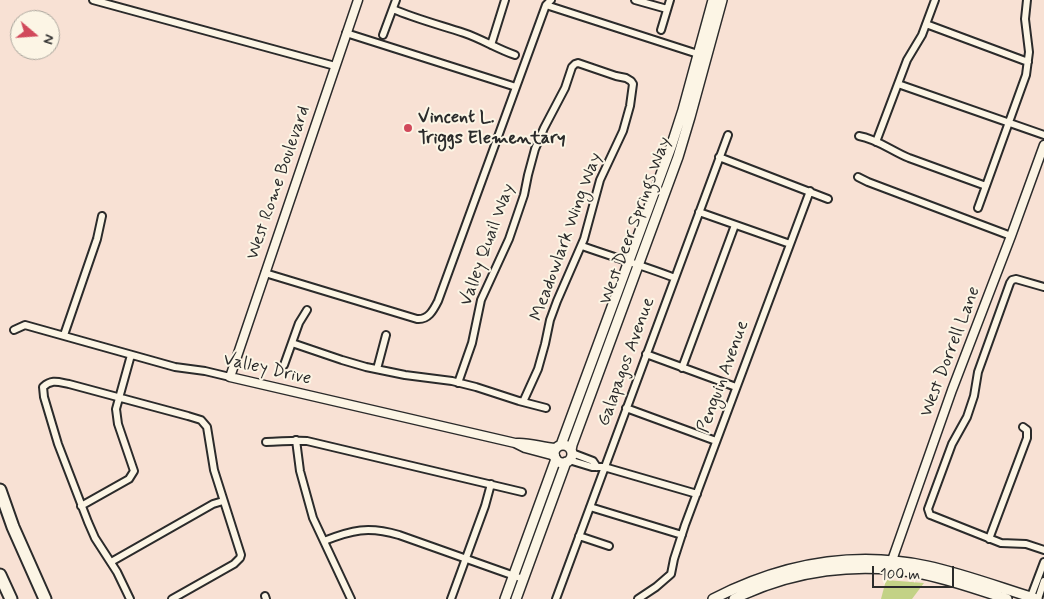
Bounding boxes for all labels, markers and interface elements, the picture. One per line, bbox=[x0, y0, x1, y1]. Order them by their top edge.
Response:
north arrow bbox=[10, 10, 60, 60]
text: N bbox=[38, 32, 58, 47]
street label: West Rome Boulevard bbox=[242, 103, 316, 263]
place label: Vincent L. Triggs Elementary bbox=[418, 107, 566, 150]
marker: Vincent L. Triggs Elementary bbox=[402, 122, 414, 134]
street label: West Deer Springs Way bbox=[596, 134, 676, 308]
street label: Meadowlark Wing Way bbox=[526, 150, 608, 324]
street label: Valley Quail Way bbox=[456, 181, 520, 309]
street label: West Dorrell Lane bbox=[916, 284, 986, 420]
street label: Galapagos Avenue bbox=[594, 295, 660, 429]
street label: Penguin Avenue bbox=[694, 318, 754, 436]
street label: Valley Drive bbox=[221, 349, 313, 391]
scale bar bbox=[874, 556, 956, 588]
text: 100 m bbox=[880, 565, 920, 585]

